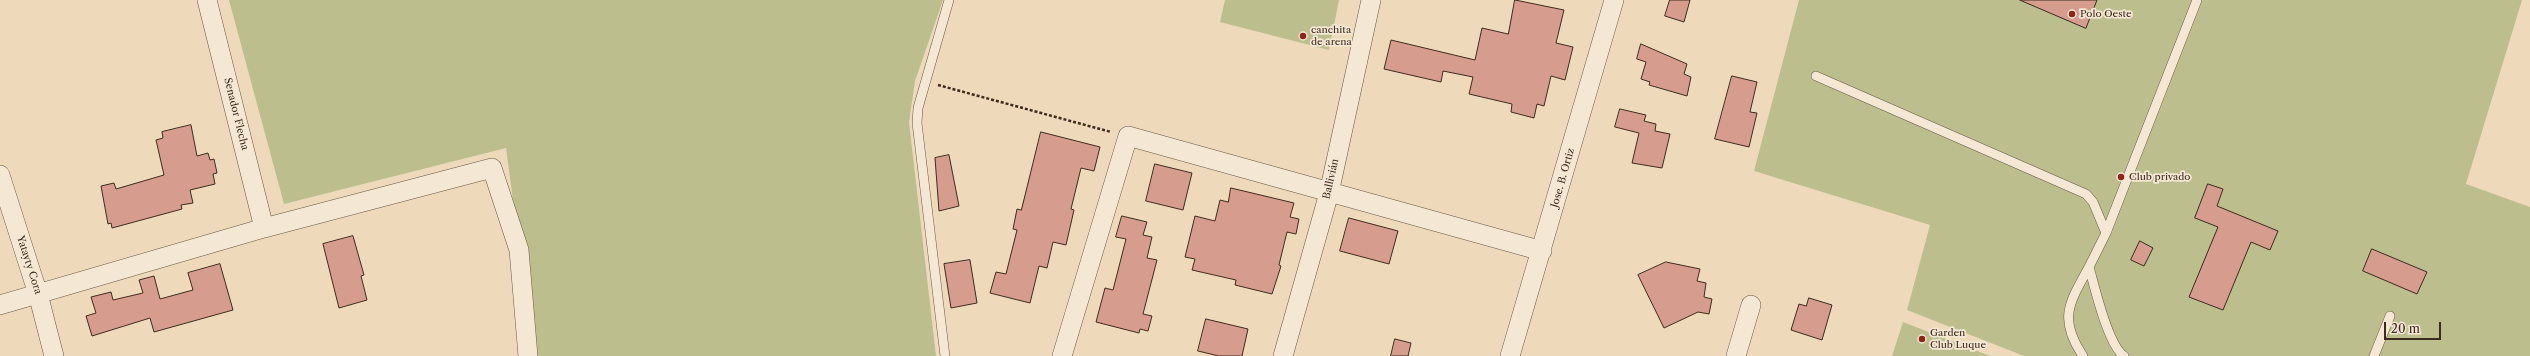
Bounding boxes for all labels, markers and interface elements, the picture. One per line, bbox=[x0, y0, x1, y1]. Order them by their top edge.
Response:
place label: Polo Oeste bbox=[2080, 8, 2132, 20]
marker: Polo Oeste bbox=[2067, 9, 2077, 19]
place label: canchita de arena bbox=[1311, 24, 1352, 48]
marker: canchita de arena bbox=[1298, 31, 1308, 41]
street label: Senador Flecha bbox=[221, 77, 251, 151]
street label: Jose. B. Ortiz bbox=[1549, 147, 1577, 209]
street label: Ballivián bbox=[1321, 158, 1341, 200]
place label: Club privado bbox=[2129, 171, 2190, 183]
marker: Club privado bbox=[2116, 172, 2126, 182]
street label: Yatayty Cora bbox=[14, 234, 44, 296]
scale bar bbox=[2386, 314, 2443, 340]
text: 20 m bbox=[2391, 321, 2420, 336]
place label: Garden Club Luque bbox=[1930, 327, 1986, 350]
marker: Garden Club Luque bbox=[1917, 334, 1927, 344]

